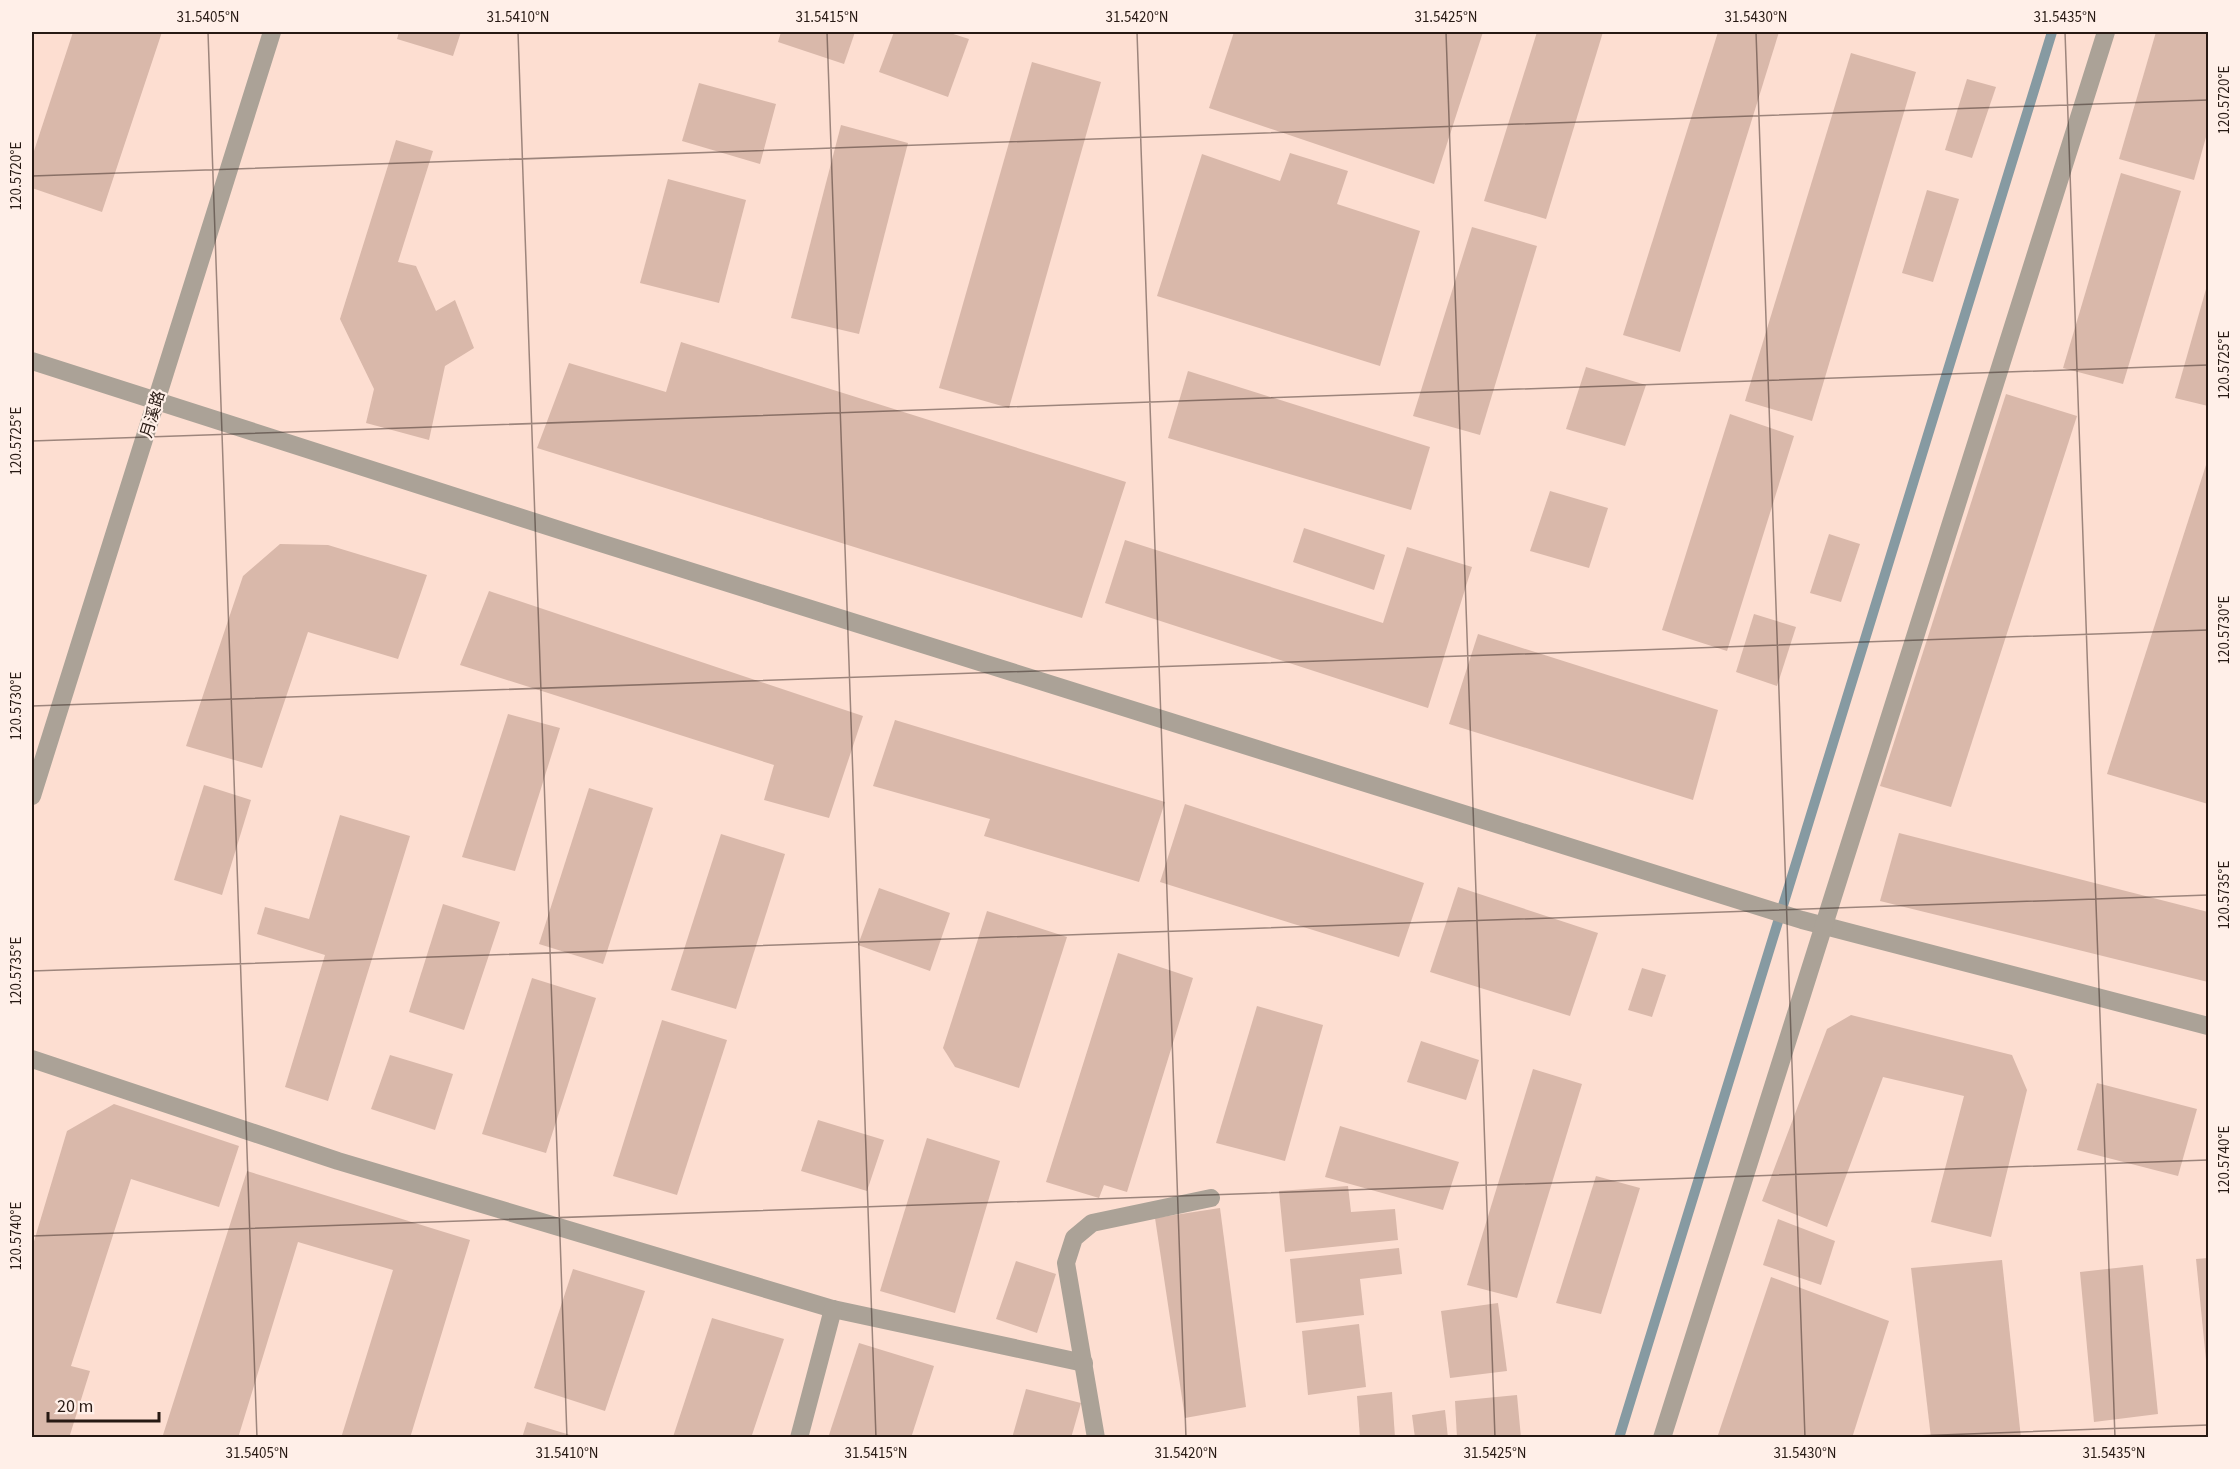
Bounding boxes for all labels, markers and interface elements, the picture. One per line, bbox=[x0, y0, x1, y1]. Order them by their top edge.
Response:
text: 31.5405°N bbox=[176, 7, 240, 28]
text: 31.5410°N bbox=[486, 7, 550, 28]
text: 31.5415°N bbox=[795, 7, 859, 28]
text: 31.5420°N bbox=[1105, 7, 1169, 28]
text: 31.5425°N bbox=[1414, 7, 1478, 28]
text: 31.5430°N bbox=[1724, 7, 1788, 28]
text: 31.5435°N bbox=[2033, 7, 2097, 28]
text: 120.5720°E bbox=[2214, 66, 2235, 134]
text: 120.5720°E bbox=[6, 142, 27, 210]
text: 120.5725°E bbox=[2214, 331, 2235, 399]
street label: 月溪路 bbox=[135, 388, 170, 440]
text: 120.5725°E bbox=[6, 407, 27, 475]
text: 120.5730°E bbox=[2214, 596, 2235, 664]
text: 120.5730°E bbox=[6, 672, 27, 740]
text: 120.5735°E bbox=[2214, 861, 2235, 929]
text: 120.5735°E bbox=[6, 937, 27, 1005]
text: 120.5740°E bbox=[2214, 1126, 2235, 1194]
text: 120.5740°E bbox=[6, 1202, 27, 1270]
scale bar bbox=[48, 1385, 159, 1423]
text: 20 m bbox=[57, 1394, 93, 1419]
text: 31.5405°N bbox=[225, 1443, 289, 1464]
text: 31.5410°N bbox=[535, 1443, 599, 1464]
text: 31.5415°N bbox=[844, 1443, 908, 1464]
text: 31.5420°N bbox=[1154, 1443, 1218, 1464]
text: 31.5425°N bbox=[1463, 1443, 1527, 1464]
text: 31.5430°N bbox=[1773, 1443, 1837, 1464]
text: 31.5435°N bbox=[2082, 1443, 2146, 1464]

